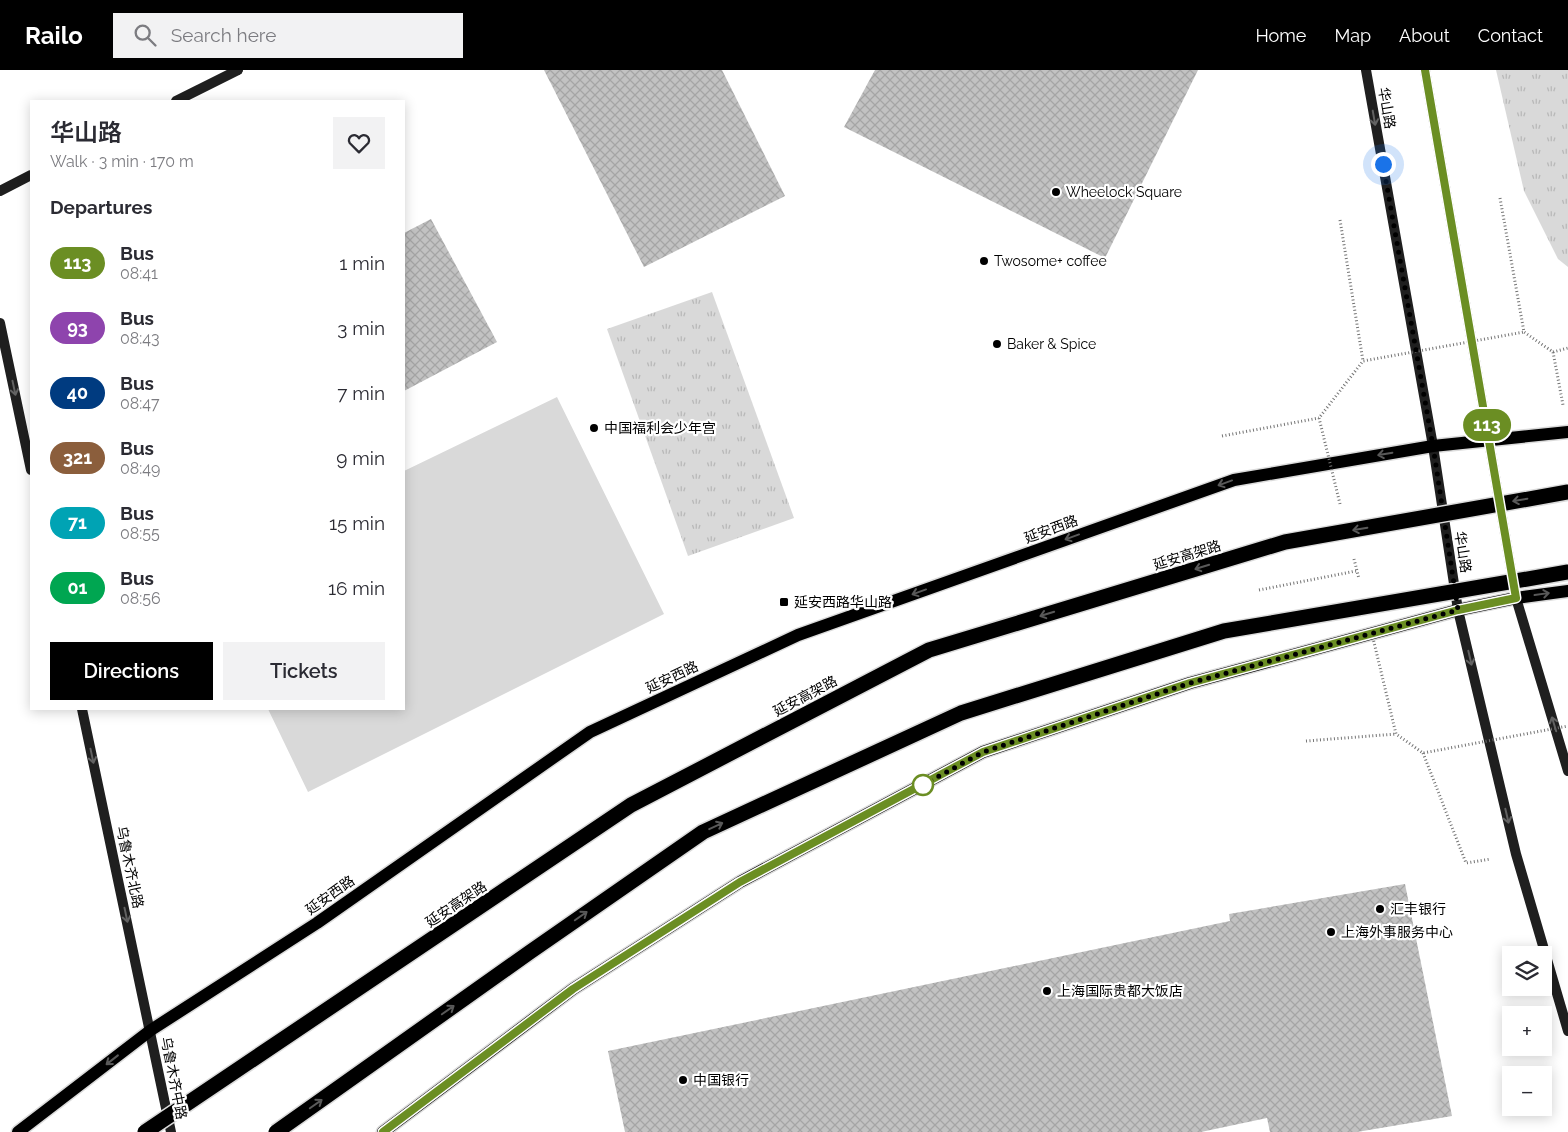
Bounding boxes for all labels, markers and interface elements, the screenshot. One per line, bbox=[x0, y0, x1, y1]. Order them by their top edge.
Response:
search box bbox=[113, 13, 463, 58]
text: Railo bbox=[25, 21, 83, 50]
icon: search bbox=[131, 21, 159, 49]
text: Search here bbox=[171, 24, 276, 46]
text: Home bbox=[1255, 25, 1306, 46]
text: Map bbox=[1334, 25, 1371, 46]
text: About bbox=[1399, 25, 1450, 46]
text: Contact bbox=[1478, 25, 1543, 46]
street label: 华山路 bbox=[1375, 86, 1399, 130]
one-way arrow bbox=[1370, 110, 1380, 126]
button: heart bbox=[333, 117, 385, 169]
text: 华山路 bbox=[50, 118, 122, 147]
text: Walk · 3 min · 170 m bbox=[50, 152, 194, 171]
your location bbox=[1371, 152, 1396, 177]
place label: Wheelock Square bbox=[1066, 184, 1182, 200]
marker: Wheelock Square bbox=[1050, 186, 1062, 198]
text: Departures bbox=[50, 196, 152, 218]
text: Bus bbox=[120, 242, 154, 264]
text: 113 bbox=[64, 252, 91, 273]
text: 1 min bbox=[339, 252, 385, 274]
place label: Twosome+ coffee bbox=[994, 253, 1107, 269]
marker: Twosome+ coffee bbox=[978, 255, 990, 267]
text: 08:41 bbox=[120, 264, 158, 283]
text: Bus bbox=[120, 307, 154, 329]
text: 93 bbox=[67, 317, 88, 338]
text: 3 min bbox=[337, 317, 385, 339]
text: 08:43 bbox=[120, 329, 160, 348]
place label: Baker & Spice bbox=[1007, 336, 1096, 352]
marker: Baker & Spice bbox=[991, 338, 1003, 350]
text: Bus bbox=[120, 372, 154, 394]
one-way arrow bbox=[10, 380, 19, 396]
text: 40 bbox=[67, 382, 88, 403]
text: 7 min bbox=[337, 382, 385, 404]
text: 08:47 bbox=[120, 394, 160, 413]
line badge: 113 bbox=[1458, 409, 1516, 441]
text: 113 bbox=[1473, 414, 1501, 435]
place label: 中国福利会少年宫 bbox=[604, 420, 716, 436]
marker: 中国福利会少年宫 bbox=[588, 422, 600, 434]
text: Bus bbox=[120, 437, 154, 459]
text: 321 bbox=[63, 447, 92, 468]
text: 9 min bbox=[336, 447, 385, 469]
one-way arrow bbox=[1377, 450, 1393, 460]
text: 08:49 bbox=[120, 459, 160, 478]
one-way arrow bbox=[1218, 479, 1233, 488]
one-way arrow bbox=[1512, 496, 1528, 506]
text: Bus bbox=[120, 502, 154, 524]
text: 71 bbox=[68, 512, 87, 533]
text: 15 min bbox=[329, 512, 385, 534]
street label: 延安西路 bbox=[1022, 512, 1080, 546]
text: 08:55 bbox=[120, 524, 160, 543]
one-way arrow bbox=[1352, 524, 1368, 534]
street label: 华山路 bbox=[1452, 530, 1474, 574]
one-way arrow bbox=[1064, 533, 1080, 543]
street label: 延安高架路 bbox=[1151, 537, 1223, 573]
one-way arrow bbox=[1195, 563, 1211, 573]
text: Bus bbox=[120, 567, 154, 589]
text: 01 bbox=[68, 577, 87, 598]
text: 16 min bbox=[328, 577, 385, 599]
one-way arrow bbox=[911, 588, 927, 597]
text: 08:56 bbox=[120, 589, 161, 608]
one-way arrow bbox=[1533, 589, 1549, 599]
place label: 延安西路华山路 bbox=[794, 594, 892, 610]
marker: 延安西路华山路 bbox=[778, 596, 790, 608]
one-way arrow bbox=[1039, 610, 1055, 620]
button: Directions bbox=[50, 642, 213, 700]
button: Tickets bbox=[223, 642, 385, 700]
one-way arrow bbox=[1466, 649, 1475, 665]
street label: 延安西路 bbox=[643, 658, 701, 696]
street label: 延安高架路 bbox=[770, 673, 840, 719]
one-way arrow bbox=[1548, 717, 1558, 733]
one-way arrow bbox=[88, 748, 97, 764]
unlabelled marker bbox=[912, 774, 934, 796]
one-way arrow bbox=[1503, 807, 1512, 823]
one-way arrow bbox=[708, 821, 723, 830]
street label: 乌鲁木齐北路 bbox=[113, 824, 147, 910]
street label: 延安西路 bbox=[302, 872, 358, 918]
street label: 延安高架路 bbox=[423, 878, 489, 930]
place label: 汇丰银行 bbox=[1390, 901, 1446, 917]
marker: 汇丰银行 bbox=[1374, 903, 1386, 915]
one-way arrow bbox=[122, 907, 131, 923]
one-way arrow bbox=[574, 911, 588, 921]
place label: 上海外事服务中心 bbox=[1341, 924, 1453, 940]
marker: 上海外事服务中心 bbox=[1325, 926, 1337, 938]
map controls bbox=[1502, 946, 1552, 1116]
button: layers bbox=[1502, 946, 1552, 996]
place label: 上海国际贵都大饭店 bbox=[1057, 983, 1183, 999]
marker: 上海国际贵都大饭店 bbox=[1041, 985, 1053, 997]
one-way arrow bbox=[441, 1005, 455, 1015]
button: + bbox=[1502, 1006, 1552, 1056]
street label: 乌鲁木齐中路 bbox=[158, 1035, 190, 1121]
one-way arrow bbox=[105, 1055, 119, 1065]
button: − bbox=[1502, 1066, 1552, 1116]
place label: 中国银行 bbox=[693, 1072, 749, 1088]
marker: 中国银行 bbox=[677, 1074, 689, 1086]
one-way arrow bbox=[309, 1099, 323, 1109]

